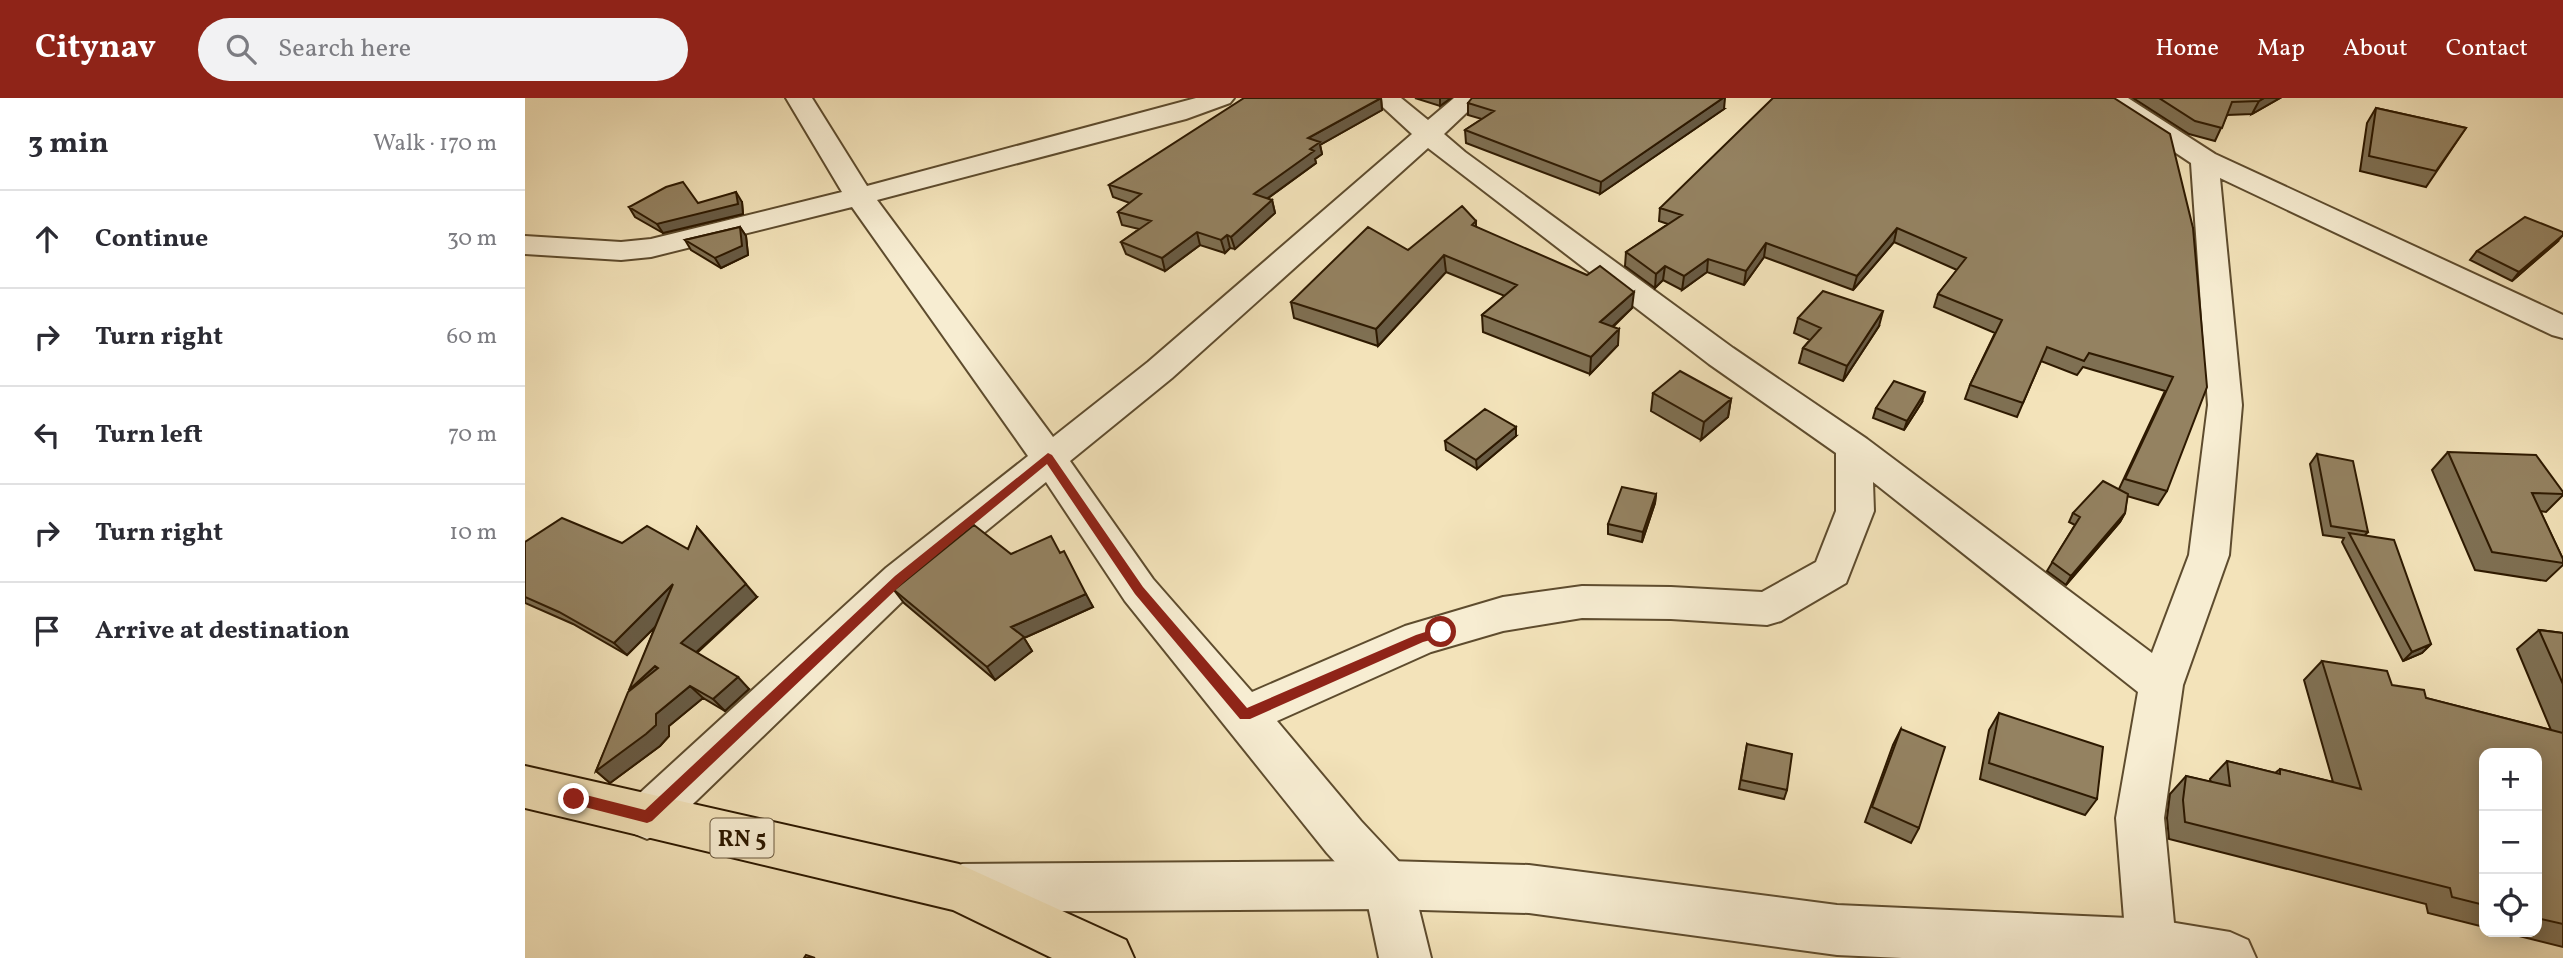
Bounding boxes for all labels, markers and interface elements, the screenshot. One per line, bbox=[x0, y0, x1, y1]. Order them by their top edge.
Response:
search box bbox=[198, 18, 688, 81]
text: Citynav bbox=[35, 26, 156, 72]
icon: search bbox=[222, 30, 260, 68]
text: Search here bbox=[278, 31, 411, 67]
text: Home bbox=[2155, 32, 2219, 66]
text: Map bbox=[2257, 32, 2305, 66]
text: About bbox=[2343, 32, 2408, 66]
text: Contact bbox=[2446, 32, 2528, 66]
text: 3 min bbox=[28, 123, 109, 165]
text: Walk · 170 m bbox=[373, 128, 497, 160]
icon: ahead bbox=[28, 220, 66, 258]
text: Continue bbox=[95, 221, 208, 257]
text: 30 m bbox=[447, 223, 497, 255]
icon: right bbox=[28, 318, 66, 356]
text: Turn right bbox=[95, 319, 223, 355]
text: 60 m bbox=[447, 321, 497, 353]
icon: left bbox=[28, 416, 66, 454]
text: Turn left bbox=[95, 417, 203, 453]
text: 70 m bbox=[448, 419, 497, 451]
icon: right bbox=[28, 514, 66, 552]
text: Turn right bbox=[95, 515, 223, 551]
text: 10 m bbox=[449, 517, 497, 549]
icon: arrive bbox=[28, 612, 66, 650]
text: Arrive at destination bbox=[95, 613, 350, 649]
route start bbox=[1425, 616, 1456, 647]
map controls bbox=[2479, 748, 2542, 937]
button: + bbox=[2479, 748, 2542, 811]
route end bbox=[558, 783, 589, 814]
button: − bbox=[2479, 811, 2542, 874]
road number: RN 5 bbox=[711, 818, 773, 858]
button: locate bbox=[2479, 874, 2542, 937]

